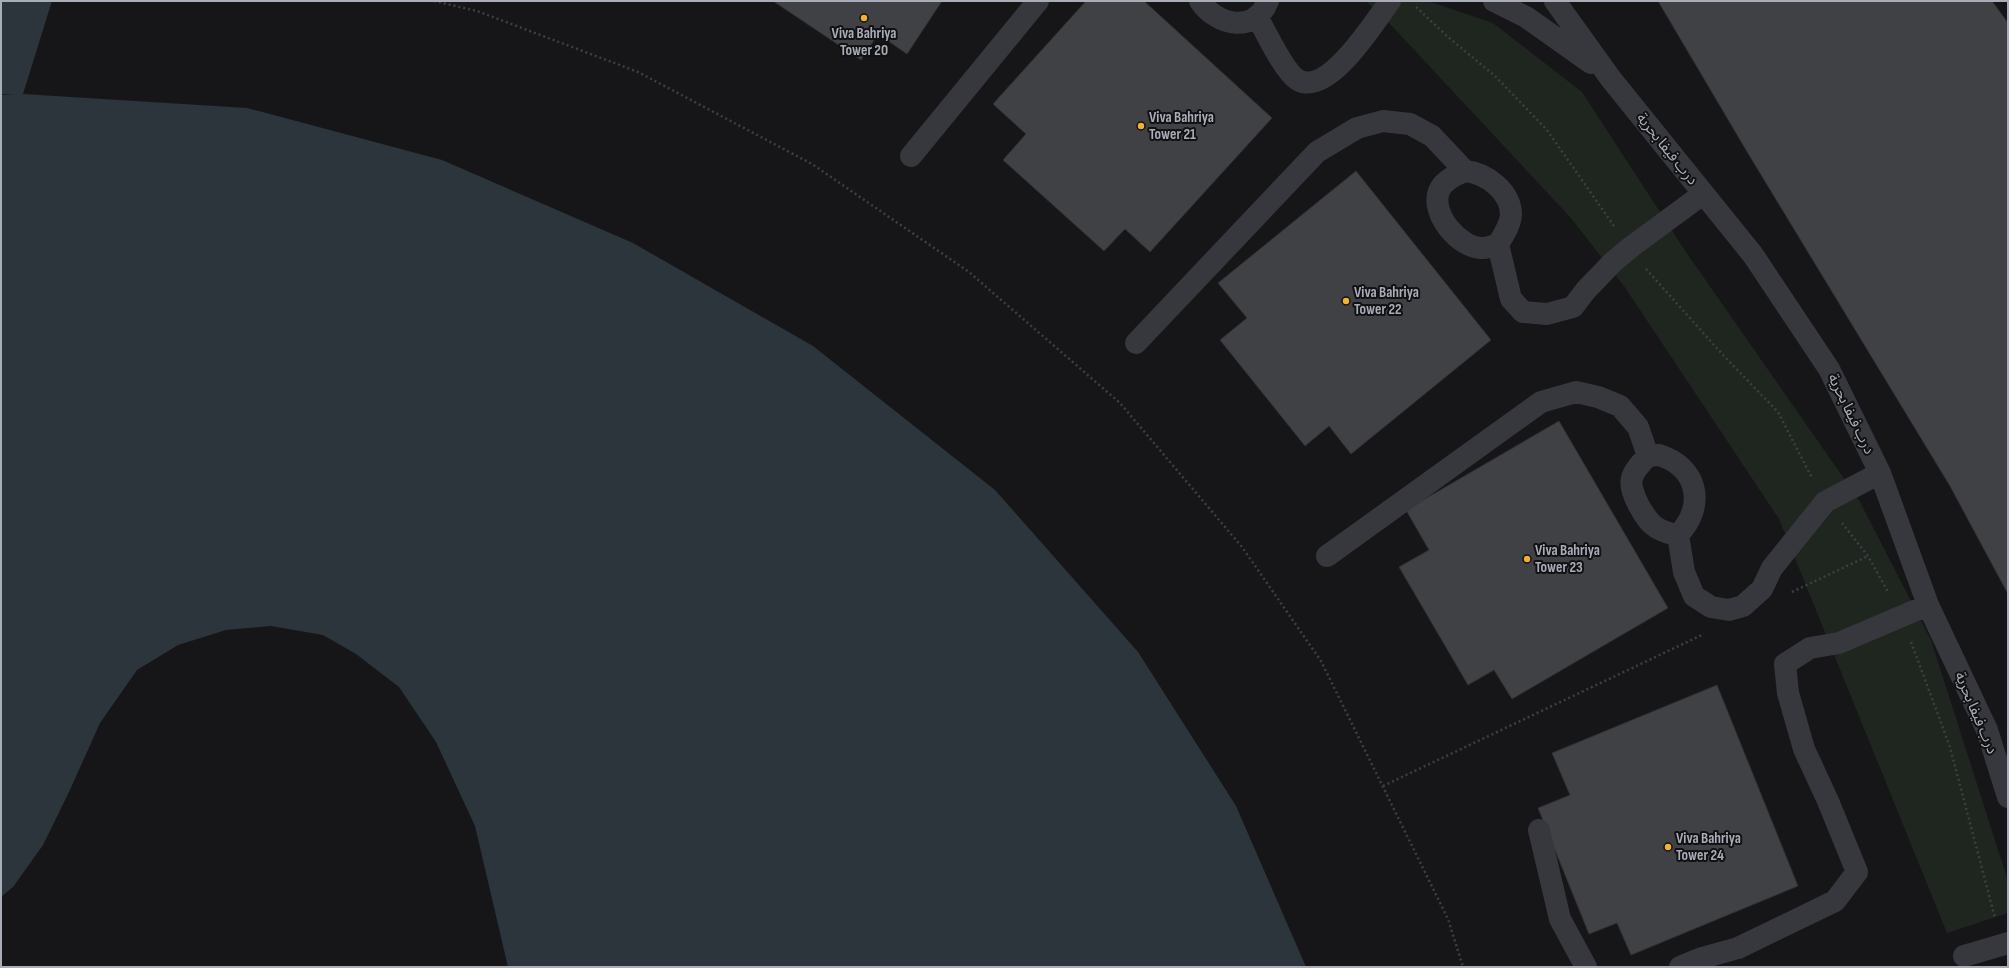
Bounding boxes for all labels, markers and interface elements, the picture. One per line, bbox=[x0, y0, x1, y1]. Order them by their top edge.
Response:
marker: Viva Bahriya Tower 20 bbox=[859, 13, 869, 23]
place label: Viva Bahriya Tower 20 bbox=[832, 24, 896, 60]
place label: Viva Bahriya Tower 21 bbox=[1149, 108, 1214, 144]
street label: درب فيفا بحرية bbox=[1632, 109, 1702, 189]
marker: Viva Bahriya Tower 21 bbox=[1136, 121, 1146, 131]
place label: Viva Bahriya Tower 22 bbox=[1354, 283, 1419, 319]
marker: Viva Bahriya Tower 22 bbox=[1341, 296, 1351, 306]
street label: درب فيفا بحرية bbox=[1823, 371, 1879, 457]
place label: Viva Bahriya Tower 23 bbox=[1535, 541, 1600, 577]
marker: Viva Bahriya Tower 23 bbox=[1522, 554, 1532, 564]
street label: درب فيفا بحرية bbox=[1950, 669, 2002, 757]
place label: Viva Bahriya Tower 24 bbox=[1676, 829, 1741, 865]
marker: Viva Bahriya Tower 24 bbox=[1663, 842, 1673, 852]

